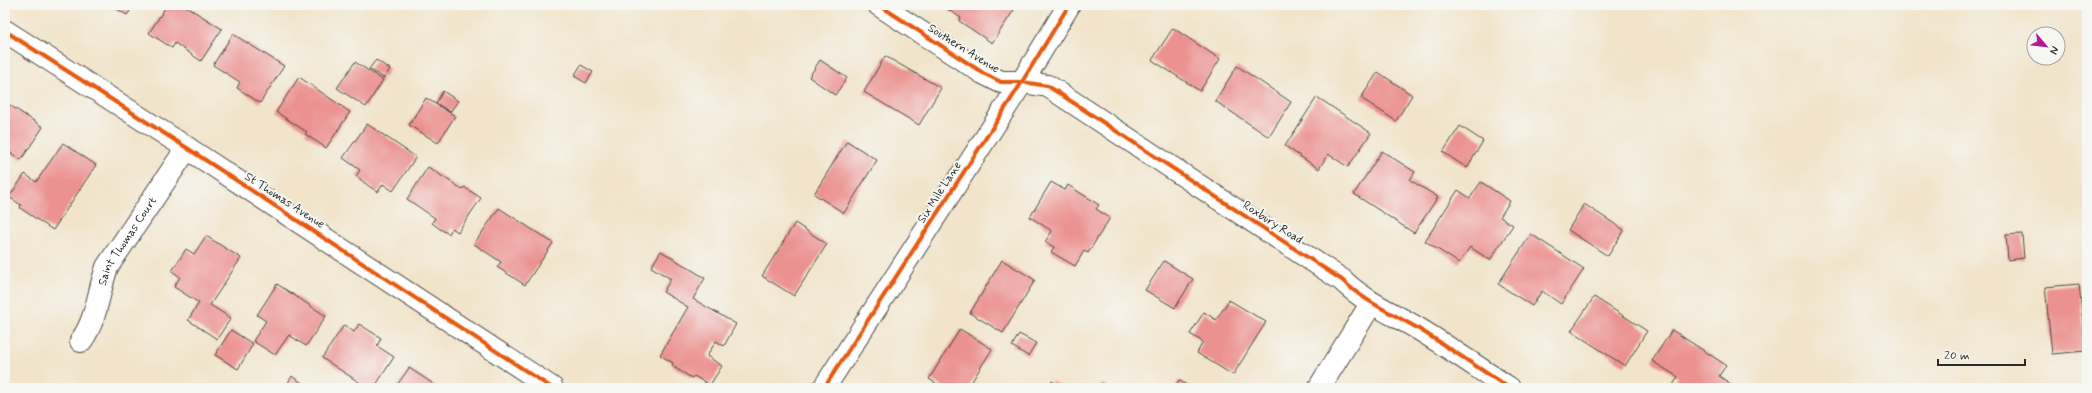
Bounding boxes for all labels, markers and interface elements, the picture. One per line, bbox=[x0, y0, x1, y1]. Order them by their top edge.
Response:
street label: Southern Avenue bbox=[925, 20, 1002, 77]
north arrow bbox=[2026, 26, 2066, 66]
text: N bbox=[2046, 44, 2062, 57]
street label: Six Mile Lane bbox=[914, 159, 966, 226]
street label: St Thomas Avenue bbox=[241, 169, 328, 233]
street label: Saint Thomas Court bbox=[95, 194, 161, 288]
street label: Roxbury Road bbox=[1239, 198, 1305, 248]
scale bar bbox=[1938, 341, 2025, 367]
text: 20 m bbox=[1944, 348, 1970, 364]

